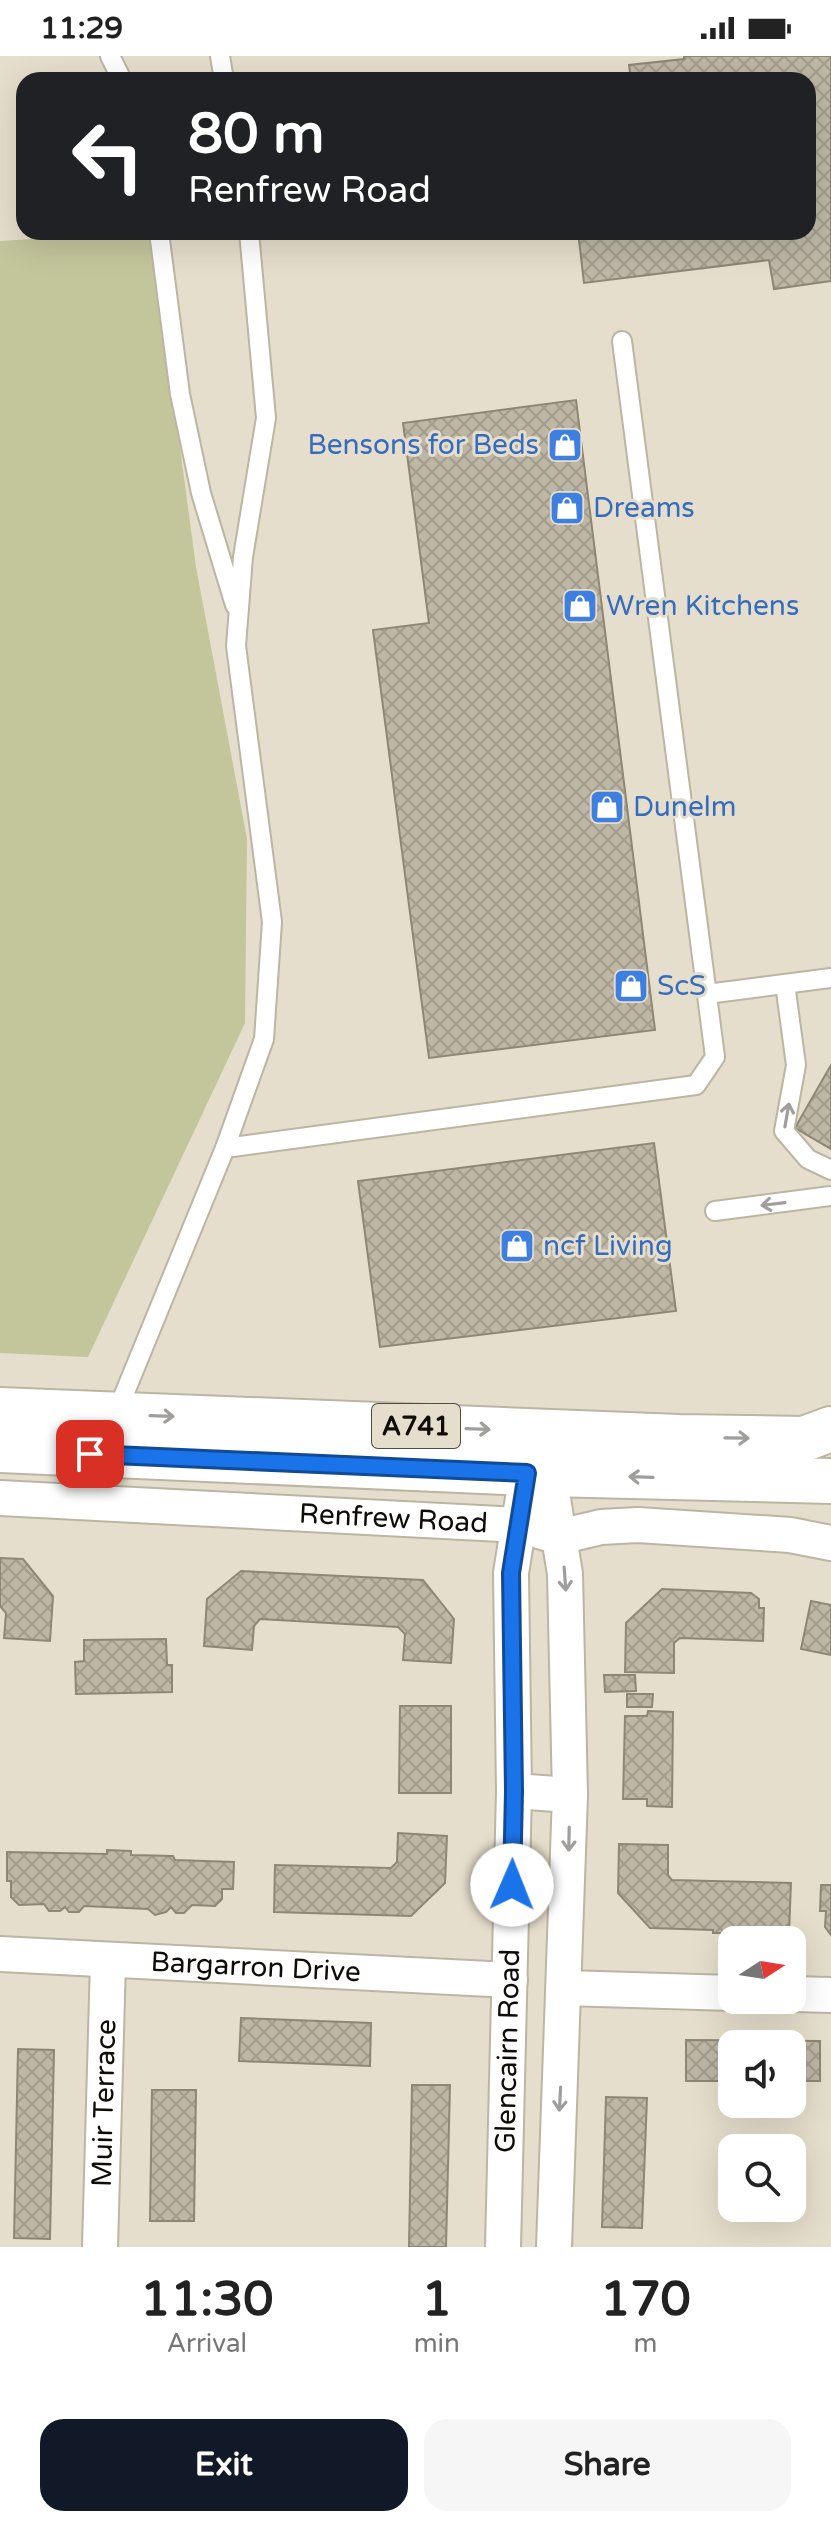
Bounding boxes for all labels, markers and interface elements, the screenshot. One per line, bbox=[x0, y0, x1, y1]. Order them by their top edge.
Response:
text: 11:29 bbox=[40, 10, 123, 47]
text: 80 m bbox=[188, 101, 324, 168]
icon: left bbox=[56, 104, 160, 208]
text: Renfrew Road bbox=[188, 169, 431, 212]
shop icon: Bensons for Beds bbox=[546, 426, 584, 464]
place label: Bensons for Beds bbox=[307, 428, 539, 462]
shop icon: Dreams bbox=[548, 489, 586, 527]
place label: Dreams bbox=[593, 491, 695, 525]
shop icon: Wren Kitchens bbox=[561, 587, 599, 625]
place label: Wren Kitchens bbox=[606, 589, 799, 623]
shop icon: Dunelm bbox=[588, 788, 626, 826]
place label: Dunelm bbox=[633, 790, 736, 824]
shop icon: ScS bbox=[612, 967, 650, 1005]
place label: ScS bbox=[657, 969, 706, 1003]
one-way arrow bbox=[780, 1103, 795, 1129]
one-way arrow bbox=[761, 1197, 786, 1212]
shop icon: ncf Living bbox=[498, 1227, 536, 1265]
place label: ncf Living bbox=[543, 1229, 673, 1263]
road number: A741 bbox=[372, 1404, 460, 1448]
one-way arrow bbox=[148, 1409, 175, 1424]
pin bbox=[56, 1420, 124, 1488]
one-way arrow bbox=[464, 1421, 491, 1436]
one-way arrow bbox=[723, 1430, 750, 1446]
icon: arrive bbox=[68, 1432, 112, 1476]
one-way arrow bbox=[628, 1470, 655, 1485]
street label: Renfrew Road bbox=[298, 1497, 489, 1540]
one-way arrow bbox=[557, 1565, 572, 1592]
one-way arrow bbox=[561, 1825, 576, 1852]
position arrow bbox=[470, 1843, 554, 1927]
north arrow bbox=[718, 1926, 806, 2014]
map controls bbox=[718, 1926, 806, 2222]
street label: Bargarron Drive bbox=[150, 1945, 362, 1989]
street label: Glencairn Road bbox=[488, 1949, 527, 2154]
street label: Muir Terrace bbox=[85, 2019, 123, 2187]
button: sound bbox=[718, 2030, 806, 2118]
one-way arrow bbox=[553, 2085, 568, 2112]
button: search bbox=[718, 2134, 806, 2222]
text: 11:30 bbox=[140, 2271, 273, 2329]
text: 1 bbox=[422, 2271, 452, 2329]
text: 170 bbox=[600, 2271, 691, 2329]
text: Arrival bbox=[167, 2328, 247, 2359]
text: min bbox=[414, 2328, 460, 2359]
text: m bbox=[634, 2328, 657, 2359]
button: Exit bbox=[40, 2419, 408, 2511]
button: Share bbox=[424, 2419, 791, 2511]

